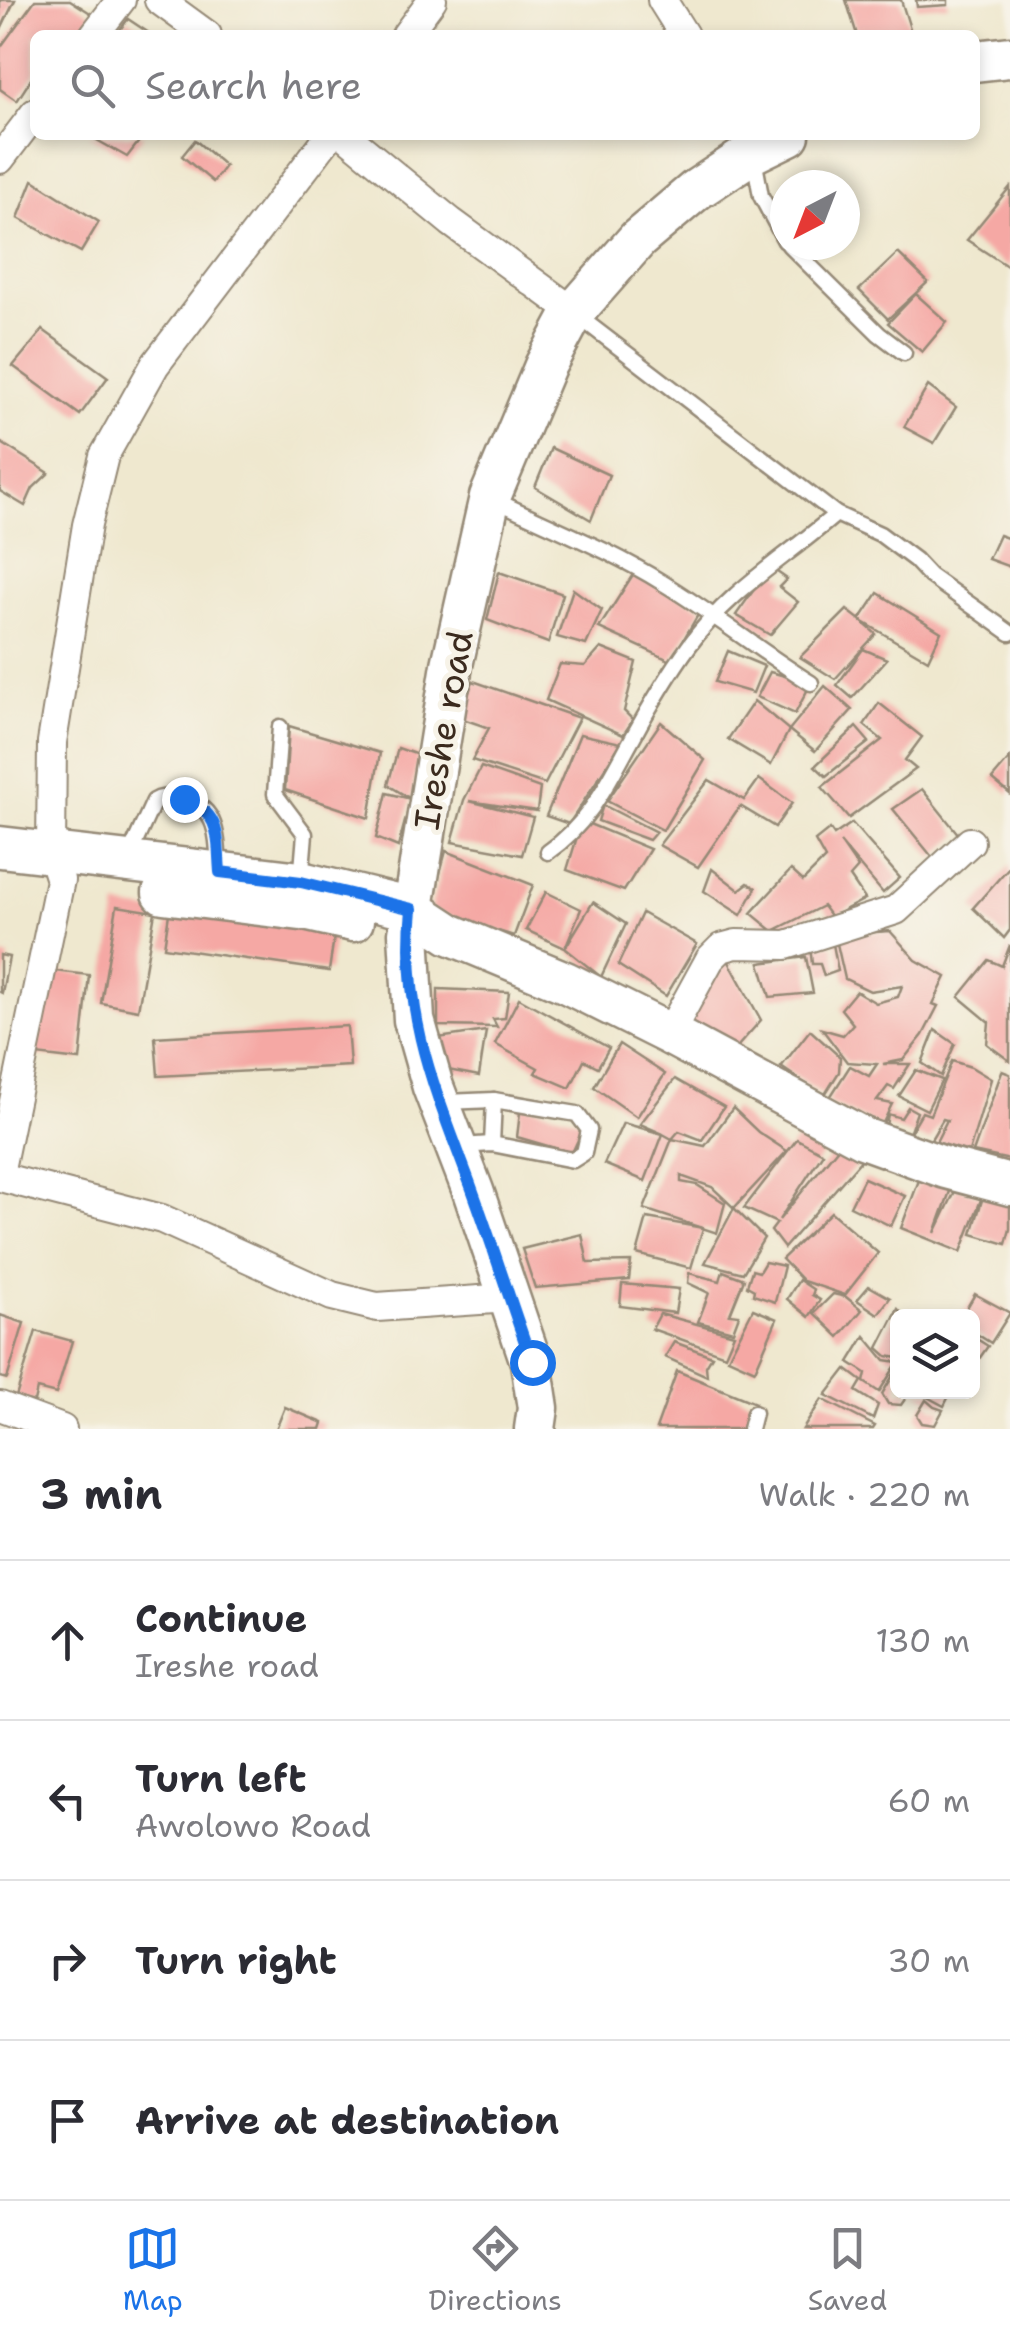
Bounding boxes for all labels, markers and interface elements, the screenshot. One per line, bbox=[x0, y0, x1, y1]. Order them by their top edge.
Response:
search box bbox=[30, 30, 980, 140]
icon: search bbox=[65, 58, 120, 113]
text: Search here bbox=[145, 60, 362, 111]
north arrow bbox=[770, 170, 860, 260]
street label: Ireshe road bbox=[402, 627, 484, 833]
route end bbox=[162, 777, 208, 823]
map controls bbox=[890, 1309, 980, 1399]
button: layers bbox=[890, 1309, 980, 1399]
route start bbox=[510, 1340, 556, 1386]
text: 3 min bbox=[40, 1466, 162, 1522]
text: Walk · 220 m bbox=[759, 1473, 970, 1516]
text: Continue bbox=[135, 1593, 307, 1644]
icon: ahead bbox=[40, 1613, 95, 1668]
text: 130 m bbox=[875, 1619, 970, 1662]
text: Ireshe road bbox=[135, 1644, 319, 1687]
text: Turn left bbox=[135, 1753, 307, 1804]
icon: left bbox=[40, 1773, 95, 1828]
text: 60 m bbox=[888, 1779, 970, 1822]
text: Awolowo Road bbox=[135, 1804, 371, 1847]
icon: right bbox=[40, 1933, 95, 1988]
text: Turn right bbox=[135, 1935, 337, 1986]
text: 30 m bbox=[887, 1939, 970, 1982]
icon: arrive bbox=[40, 2093, 95, 2148]
text: Arrive at destination bbox=[135, 2095, 559, 2146]
tab: Map bbox=[123, 2221, 183, 2319]
tab: Directions bbox=[428, 2221, 562, 2319]
tab: Saved bbox=[808, 2221, 887, 2319]

